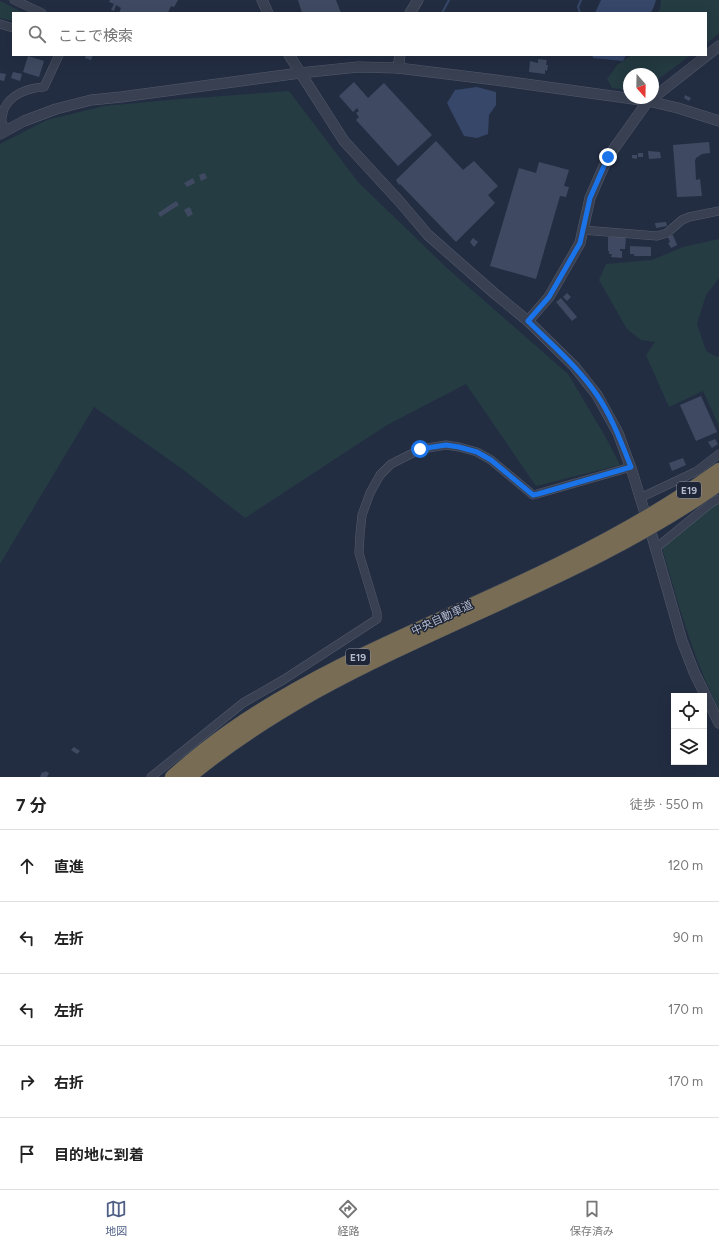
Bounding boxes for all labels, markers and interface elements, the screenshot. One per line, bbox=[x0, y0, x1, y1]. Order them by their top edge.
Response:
search box bbox=[12, 12, 707, 56]
icon: search bbox=[26, 23, 48, 45]
text: ここで検索 bbox=[58, 27, 133, 45]
north arrow bbox=[623, 68, 659, 104]
route end bbox=[599, 148, 617, 166]
route start bbox=[411, 440, 429, 458]
road number: E19 bbox=[677, 482, 701, 498]
street label: 中央自動車道 bbox=[409, 598, 475, 638]
road number: E19 bbox=[346, 649, 370, 665]
map controls bbox=[671, 693, 707, 765]
button: locate bbox=[671, 693, 707, 729]
button: layers bbox=[671, 729, 707, 765]
text: 7 分 bbox=[16, 795, 47, 815]
text: 徒歩 · 550 m bbox=[630, 797, 703, 812]
icon: ahead bbox=[16, 855, 38, 877]
text: 直進 bbox=[54, 858, 84, 876]
text: 120 m bbox=[668, 858, 703, 873]
icon: left bbox=[16, 927, 38, 949]
text: 左折 bbox=[54, 930, 84, 948]
text: 90 m bbox=[673, 930, 703, 945]
icon: left bbox=[16, 999, 38, 1021]
text: 左折 bbox=[54, 1002, 84, 1020]
text: 170 m bbox=[668, 1002, 703, 1017]
icon: right bbox=[16, 1071, 38, 1093]
text: 右折 bbox=[54, 1074, 84, 1092]
text: 170 m bbox=[668, 1074, 703, 1089]
icon: arrive bbox=[16, 1143, 38, 1165]
text: 目的地に到着 bbox=[54, 1146, 144, 1164]
tab: 地図 bbox=[105, 1198, 127, 1238]
tab: 経路 bbox=[337, 1198, 359, 1238]
tab: 保存済み bbox=[570, 1198, 614, 1238]

